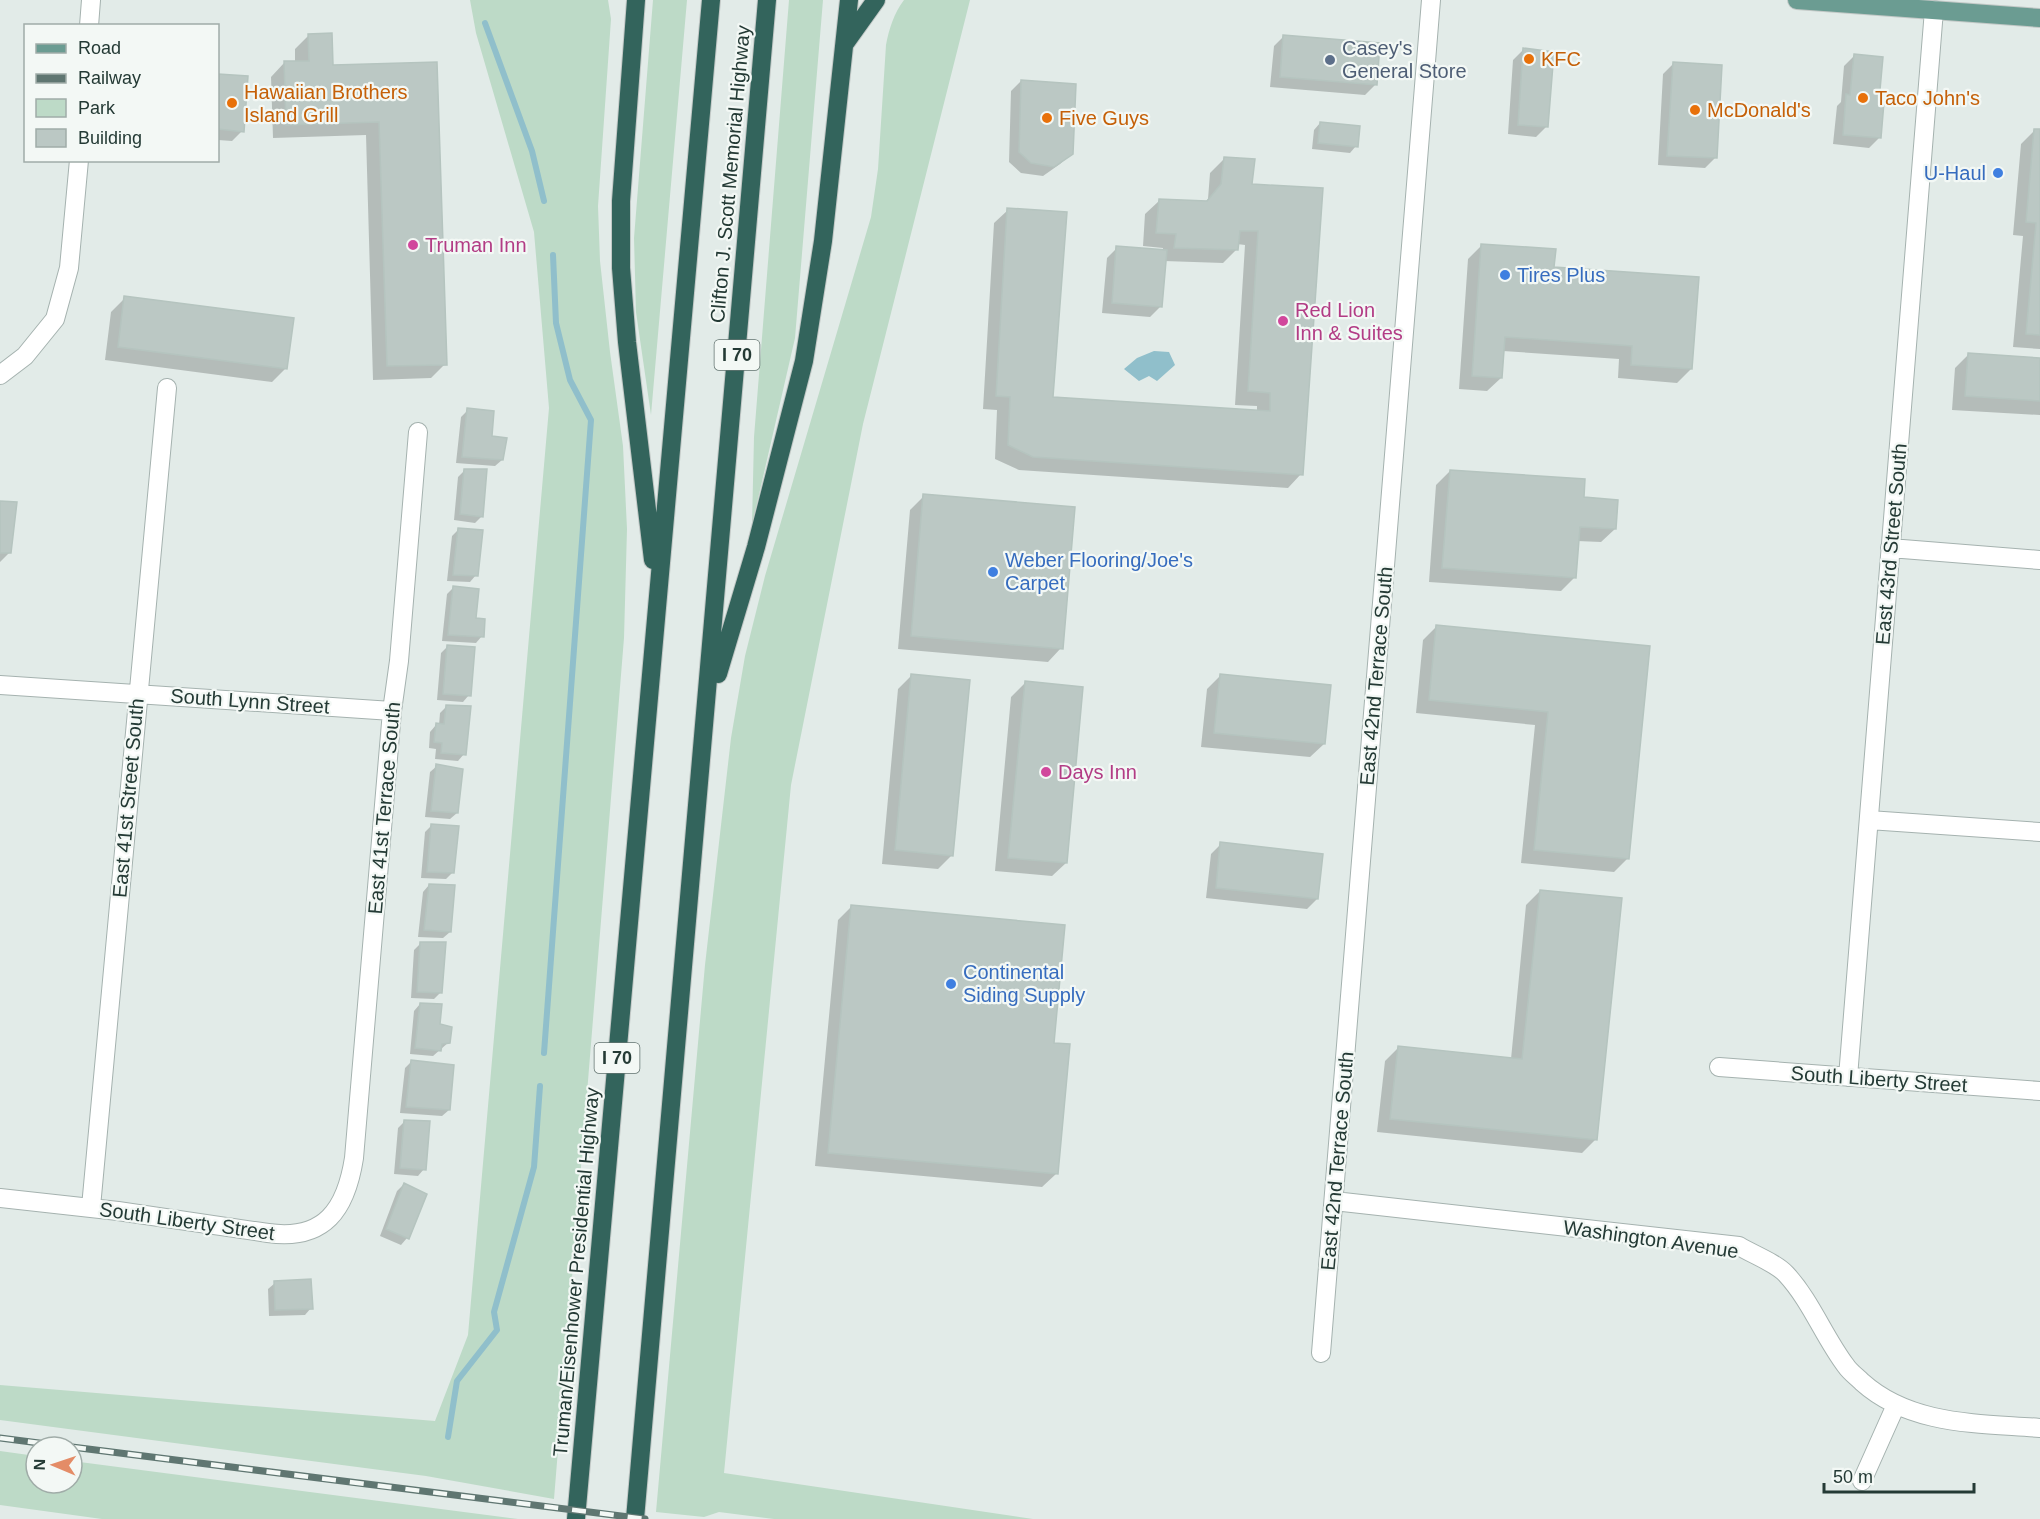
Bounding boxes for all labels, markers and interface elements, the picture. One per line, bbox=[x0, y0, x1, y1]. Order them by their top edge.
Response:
legend bbox=[24, 24, 219, 162]
street label: Clifton J. Scott Memorial Highway bbox=[706, 24, 754, 324]
place label: Casey's General Store bbox=[1342, 37, 1467, 82]
text: Road bbox=[78, 38, 121, 58]
place label: KFC bbox=[1541, 48, 1581, 70]
marker: KFC bbox=[1522, 52, 1536, 66]
marker: Casey's General Store bbox=[1323, 53, 1337, 67]
text: Railway bbox=[78, 68, 141, 88]
place label: Hawaiian Brothers Island Grill bbox=[244, 81, 407, 126]
place label: Taco John's bbox=[1875, 87, 1980, 109]
marker: Taco John's bbox=[1856, 91, 1870, 105]
marker: Hawaiian Brothers Island Grill bbox=[225, 96, 239, 110]
text: Park bbox=[78, 98, 116, 118]
place label: McDonald's bbox=[1707, 99, 1811, 121]
marker: McDonald's bbox=[1688, 103, 1702, 117]
place label: Five Guys bbox=[1059, 107, 1149, 129]
marker: Five Guys bbox=[1040, 111, 1054, 125]
text: Building bbox=[78, 128, 142, 148]
place label: U-Haul bbox=[1924, 162, 1986, 184]
marker: U-Haul bbox=[1991, 166, 2005, 180]
place label: Truman Inn bbox=[425, 234, 527, 256]
marker: Truman Inn bbox=[406, 238, 420, 252]
place label: Tires Plus bbox=[1517, 264, 1605, 286]
marker: Tires Plus bbox=[1498, 268, 1512, 282]
place label: Red Lion Inn & Suites bbox=[1295, 299, 1403, 344]
marker: Red Lion Inn & Suites bbox=[1276, 314, 1290, 328]
road number: I 70 bbox=[714, 340, 760, 370]
street label: East 43rd Street South bbox=[1871, 442, 1911, 646]
place label: Weber Flooring/Joe's Carpet bbox=[1005, 549, 1193, 594]
marker: Weber Flooring/Joe's Carpet bbox=[986, 565, 1000, 579]
street label: East 42nd Terrace South bbox=[1355, 566, 1397, 786]
street label: South Lynn Street bbox=[170, 684, 331, 718]
street label: East 41st Street South bbox=[108, 697, 148, 899]
street label: East 41st Terrace South bbox=[364, 701, 404, 915]
place label: Days Inn bbox=[1058, 761, 1137, 783]
marker: Days Inn bbox=[1039, 765, 1053, 779]
place label: Continental Siding Supply bbox=[963, 961, 1085, 1006]
marker: Continental Siding Supply bbox=[944, 977, 958, 991]
road number: I 70 bbox=[594, 1043, 640, 1073]
street label: East 42nd Terrace South bbox=[1316, 1051, 1358, 1271]
street label: South Liberty Street bbox=[1790, 1062, 1968, 1096]
street label: Truman/Eisenhower Presidential Highway bbox=[549, 1086, 603, 1458]
street label: South Liberty Street bbox=[98, 1198, 276, 1244]
street label: Washington Avenue bbox=[1562, 1216, 1740, 1262]
north arrow bbox=[24, 1435, 84, 1495]
scale bar bbox=[1824, 1456, 1974, 1494]
text: N bbox=[31, 1458, 48, 1471]
text: 50 m bbox=[1833, 1467, 1873, 1487]

